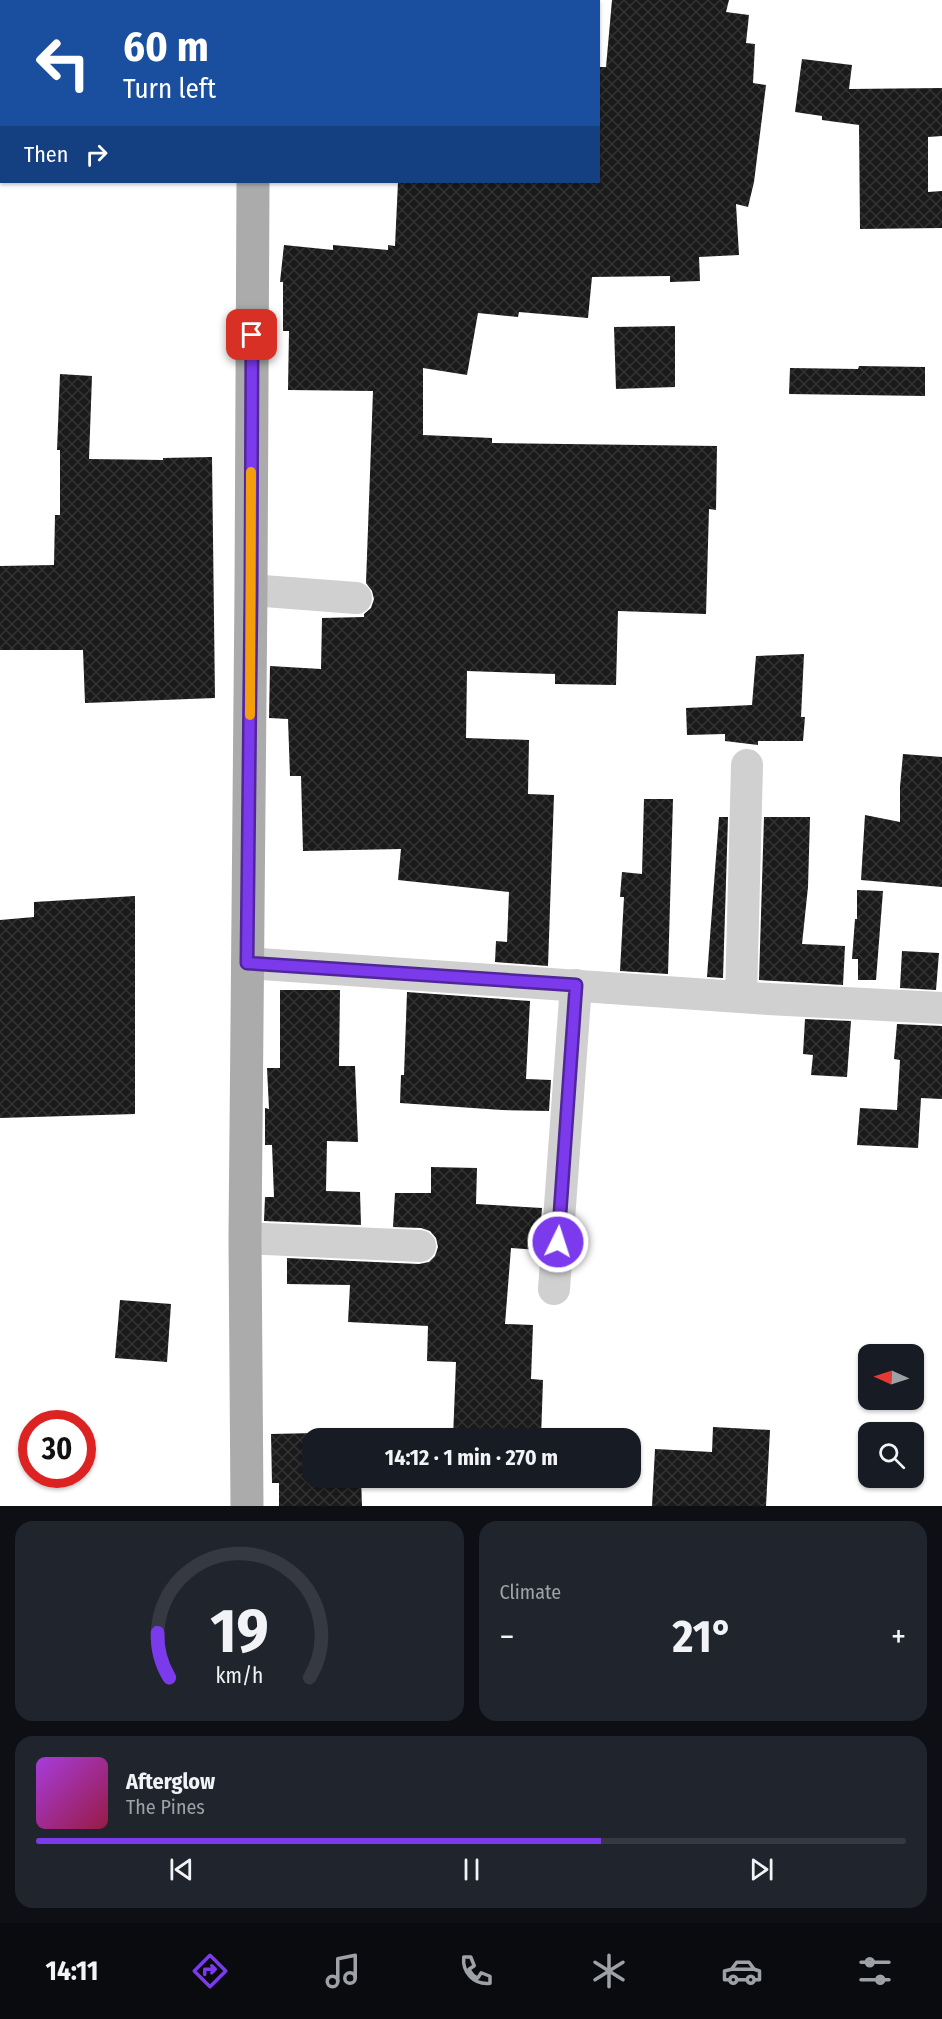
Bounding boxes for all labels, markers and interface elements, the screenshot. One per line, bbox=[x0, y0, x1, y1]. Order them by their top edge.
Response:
text: 60 m bbox=[123, 22, 209, 72]
icon: left bbox=[24, 24, 102, 102]
text: Turn left bbox=[123, 73, 216, 105]
icon: right bbox=[80, 138, 113, 171]
text: Then bbox=[24, 141, 68, 168]
pin bbox=[226, 309, 277, 360]
icon: arrive bbox=[235, 318, 268, 351]
position arrow bbox=[526, 1210, 590, 1274]
north arrow bbox=[858, 1344, 924, 1410]
map controls bbox=[858, 1344, 924, 1488]
speed limit sign: 30 bbox=[18, 1410, 96, 1488]
button: search bbox=[858, 1422, 924, 1488]
text: 14:12 · 1 min · 270 m bbox=[385, 1444, 558, 1471]
text: Climate bbox=[500, 1580, 561, 1604]
text: 19 bbox=[210, 1594, 269, 1669]
text: 21° bbox=[673, 1610, 733, 1664]
text: − bbox=[500, 1617, 514, 1657]
text: + bbox=[891, 1617, 906, 1657]
text: km/h bbox=[215, 1663, 263, 1689]
text: Afterglow bbox=[126, 1768, 215, 1795]
text: The Pines bbox=[126, 1795, 205, 1819]
icon: previous bbox=[165, 1853, 198, 1886]
icon: pause bbox=[455, 1853, 488, 1886]
icon: next bbox=[745, 1853, 778, 1886]
icon: directions bbox=[189, 1950, 231, 1992]
icon: music bbox=[322, 1950, 364, 1992]
icon: phone bbox=[455, 1950, 497, 1992]
icon: climate bbox=[588, 1950, 630, 1992]
icon: car bbox=[721, 1950, 763, 1992]
icon: filters bbox=[854, 1950, 896, 1992]
text: 14:11 bbox=[46, 1955, 98, 1987]

